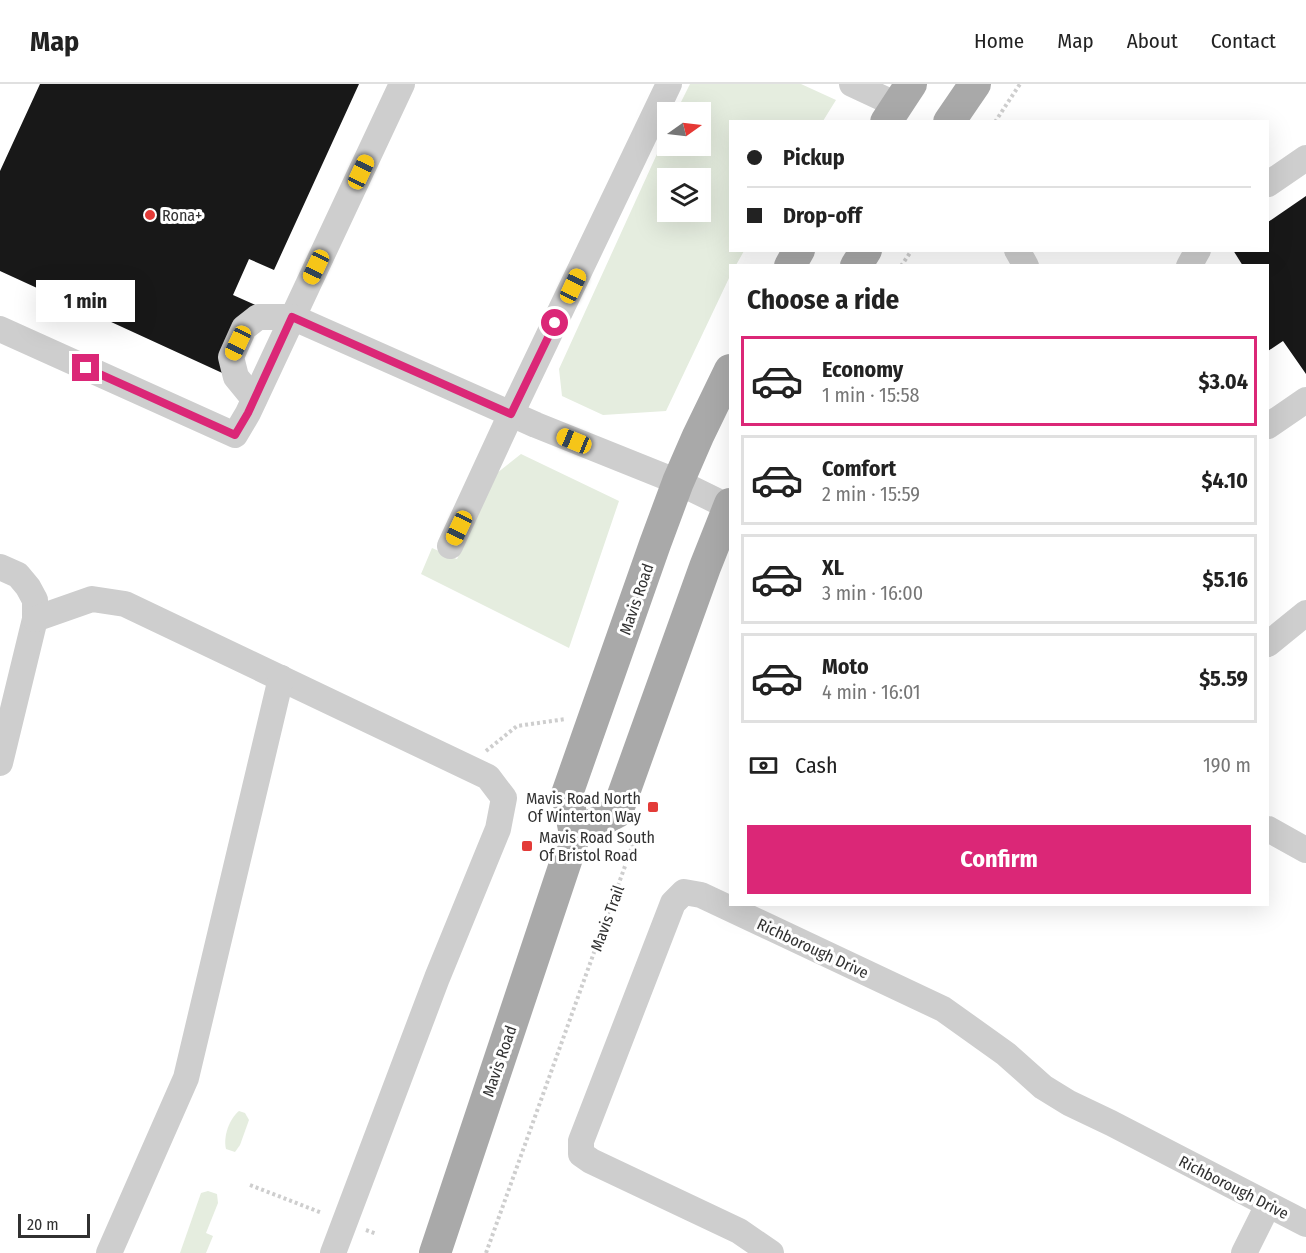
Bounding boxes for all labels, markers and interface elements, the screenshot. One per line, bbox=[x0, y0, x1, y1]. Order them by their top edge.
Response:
text: Map bbox=[30, 25, 79, 58]
text: Home bbox=[974, 28, 1024, 54]
text: Map bbox=[1057, 28, 1094, 54]
text: About bbox=[1127, 28, 1178, 54]
text: Contact bbox=[1211, 28, 1276, 54]
north arrow bbox=[657, 102, 711, 156]
map controls bbox=[657, 102, 711, 222]
text: Pickup bbox=[783, 144, 845, 171]
car bbox=[345, 152, 377, 192]
button: layers bbox=[657, 168, 711, 222]
text: Drop-off bbox=[783, 202, 862, 229]
place label: Rona+ bbox=[162, 206, 202, 225]
marker: Rona+ bbox=[143, 208, 157, 222]
car bbox=[300, 247, 332, 287]
car bbox=[557, 266, 589, 306]
callout: 1 min bbox=[36, 281, 136, 323]
text: Choose a ride bbox=[747, 284, 899, 316]
text: 1 min bbox=[64, 289, 107, 313]
route start bbox=[541, 309, 568, 336]
car bbox=[222, 323, 254, 363]
route end bbox=[72, 354, 99, 381]
icon: car bbox=[750, 354, 804, 408]
text: Economy bbox=[822, 356, 903, 383]
text: $3.04 bbox=[1199, 368, 1248, 395]
text: 1 min · 15:58 bbox=[822, 383, 920, 407]
car bbox=[554, 426, 594, 456]
icon: car bbox=[750, 453, 804, 507]
text: Comfort bbox=[822, 455, 896, 482]
text: $4.10 bbox=[1202, 467, 1248, 494]
text: 2 min · 15:59 bbox=[822, 482, 920, 506]
car bbox=[443, 508, 475, 548]
icon: car bbox=[750, 552, 804, 606]
text: XL bbox=[822, 554, 844, 581]
street label: Mavis Road bbox=[615, 561, 657, 637]
text: $5.16 bbox=[1203, 566, 1248, 593]
text: 3 min · 16:00 bbox=[822, 581, 923, 605]
icon: car bbox=[750, 651, 804, 705]
text: Moto bbox=[822, 653, 869, 680]
text: $5.59 bbox=[1199, 665, 1248, 692]
text: 4 min · 16:01 bbox=[822, 680, 921, 704]
icon: cash bbox=[747, 749, 780, 782]
text: Cash bbox=[795, 752, 838, 779]
text: 190 m bbox=[1203, 753, 1251, 777]
place label: Mavis Road North Of Winterton Way bbox=[526, 789, 642, 826]
marker: Mavis Road North Of Winterton Way bbox=[646, 800, 660, 814]
button: Confirm bbox=[747, 825, 1251, 894]
place label: Mavis Road South Of Bristol Road bbox=[539, 828, 655, 865]
marker: Mavis Road South Of Bristol Road bbox=[520, 839, 534, 853]
street label: Mavis Trail bbox=[587, 883, 628, 954]
street label: Richborough Drive bbox=[754, 914, 871, 983]
street label: Mavis Road bbox=[478, 1023, 520, 1099]
street label: Richborough Drive bbox=[1176, 1152, 1292, 1223]
scale bar bbox=[18, 1211, 90, 1238]
text: 20 m bbox=[27, 1215, 58, 1234]

